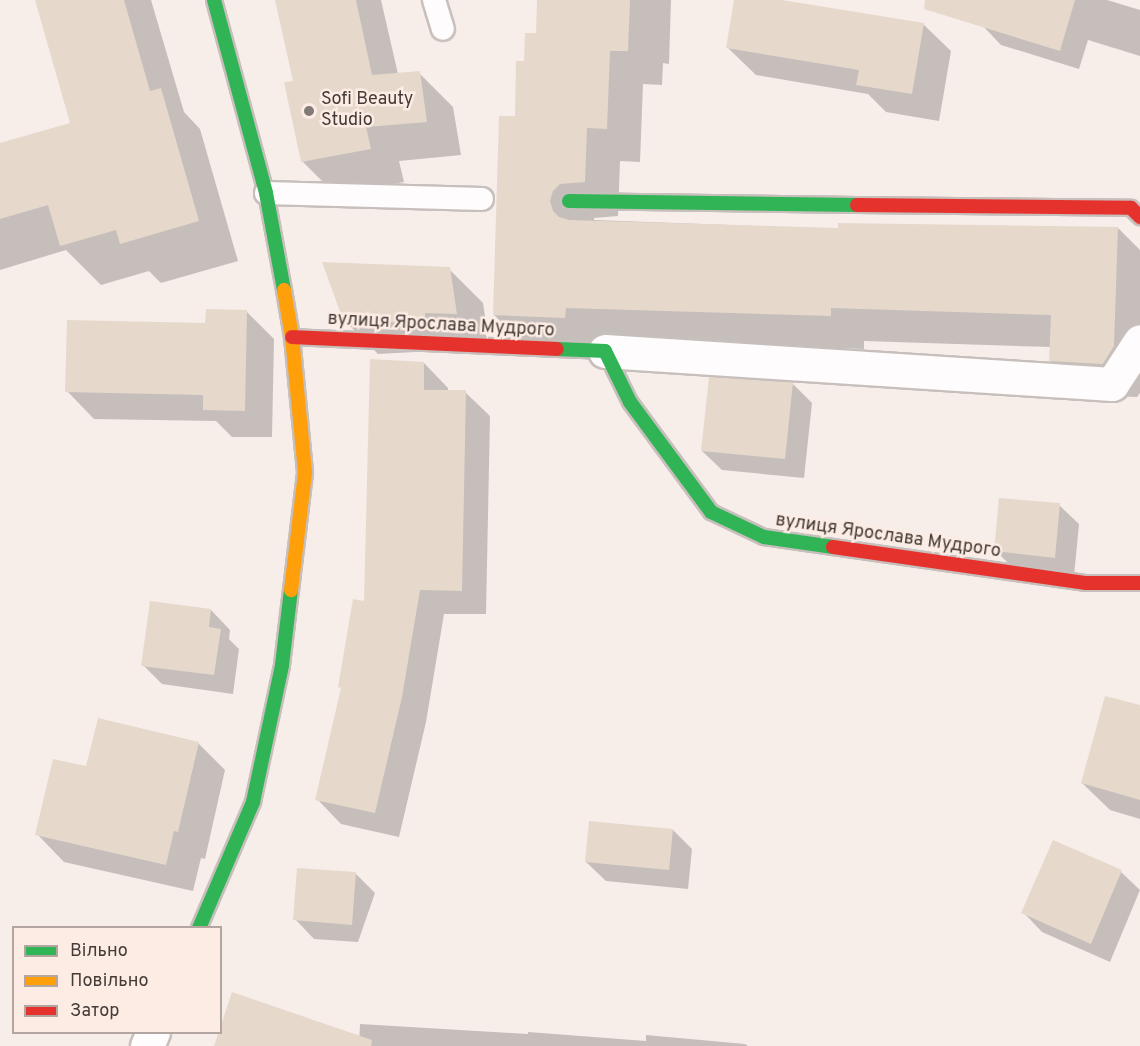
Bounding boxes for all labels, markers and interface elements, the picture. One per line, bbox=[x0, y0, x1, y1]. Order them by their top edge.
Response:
place label: Sofi Beauty Studio bbox=[321, 90, 413, 132]
marker: Sofi Beauty Studio bbox=[302, 104, 316, 118]
street label: вулиця Ярослава Мудрого bbox=[327, 309, 555, 343]
street label: вулиця Ярослава Мудрого bbox=[774, 510, 1002, 564]
legend bbox=[12, 926, 222, 1034]
text: Вільно bbox=[70, 940, 128, 963]
text: Повільно bbox=[70, 970, 149, 993]
text: Затор bbox=[70, 1000, 119, 1023]

